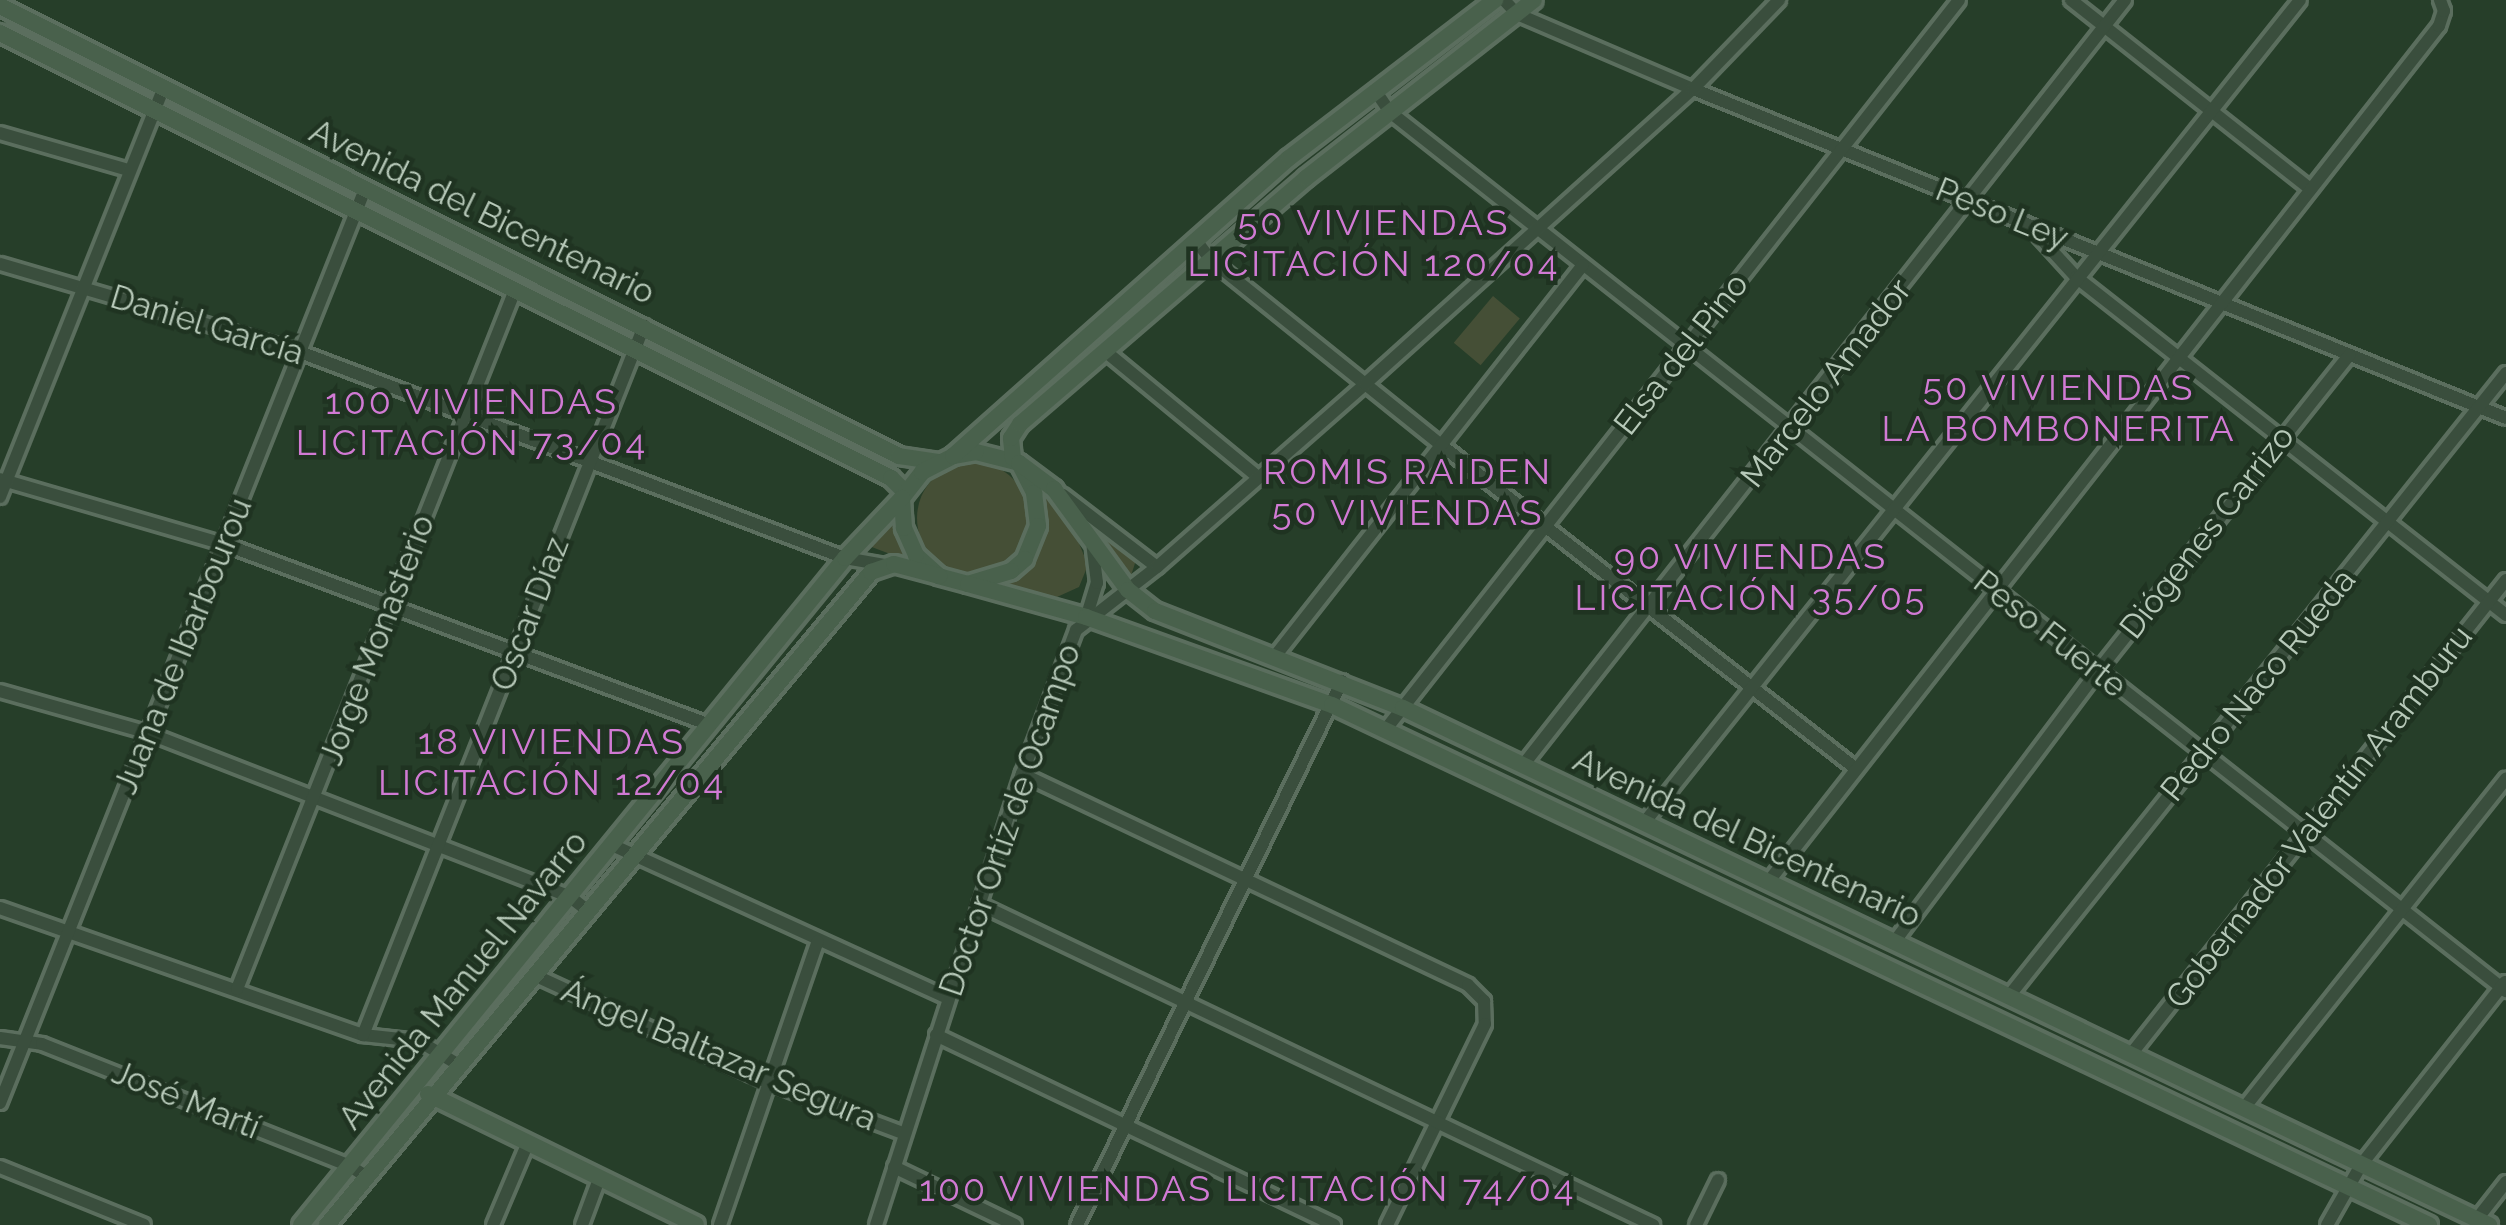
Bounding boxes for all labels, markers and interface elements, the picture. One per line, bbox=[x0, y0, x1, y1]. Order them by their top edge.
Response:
street label: Avenida del Bicentenario bbox=[303, 111, 661, 313]
street label: Peso Ley bbox=[1930, 170, 2074, 258]
district label: 50 VIVIENDAS LICITACIÓN 120/04 bbox=[1188, 200, 1560, 285]
street label: Elsa del Pino bbox=[1605, 265, 1757, 443]
street label: Marcelo Amador bbox=[1732, 271, 1920, 495]
street label: Daniel García bbox=[105, 277, 309, 373]
district label: 50 VIVIENDAS LA BOMBONERITA bbox=[1881, 365, 2237, 450]
district label: 100 VIVIENDAS LICITACIÓN 73/04 bbox=[296, 379, 648, 464]
street label: Diógenes Carrizo bbox=[2111, 418, 2303, 646]
district label: ROMIS RAIDEN 50 VIVIENDAS bbox=[1263, 449, 1553, 534]
street label: Juana de Ibarbourou bbox=[106, 492, 260, 800]
street label: Jorge Monasterio bbox=[311, 509, 443, 771]
street label: Oscar Díaz bbox=[483, 531, 577, 697]
district label: 90 VIVIENDAS LICITACIÓN 35/05 bbox=[1575, 534, 1927, 619]
street label: Pedro Naco Rueda bbox=[2152, 561, 2364, 809]
street label: Peso Fuerte bbox=[1966, 562, 2134, 706]
street label: Gobernador Valentín Aramburu bbox=[2156, 617, 2482, 1017]
street label: Doctor Ortíz de Ocampo bbox=[931, 638, 1089, 1002]
district label: 18 VIVIENDAS LICITACIÓN 12/04 bbox=[378, 719, 726, 804]
street label: Avenida del Bicentenario bbox=[1567, 740, 1927, 936]
street label: Avenida Manuel Navarro bbox=[330, 822, 596, 1138]
street label: Ángel Baltazar Segura bbox=[555, 970, 883, 1140]
street label: José Martí bbox=[106, 1053, 266, 1147]
district label: 100 VIVIENDAS LICITACIÓN 74/04 bbox=[919, 1167, 1577, 1211]

